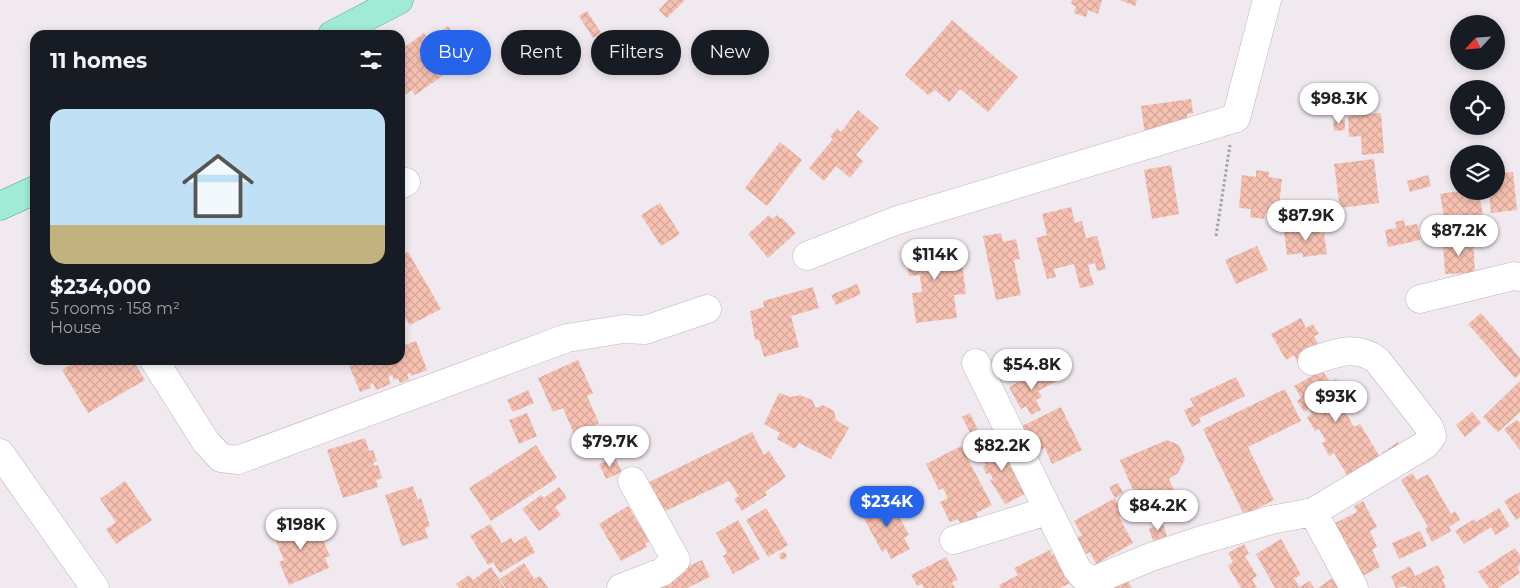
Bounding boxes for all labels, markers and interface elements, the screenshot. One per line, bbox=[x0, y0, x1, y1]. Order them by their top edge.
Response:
north arrow bbox=[1450, 15, 1505, 70]
map controls bbox=[1450, 15, 1505, 200]
chip: Buy bbox=[420, 30, 491, 75]
chip: Rent bbox=[501, 30, 581, 75]
chip: Filters bbox=[591, 30, 681, 75]
chip: New bbox=[691, 30, 769, 75]
icon: filters bbox=[357, 46, 385, 74]
text: 11 homes bbox=[50, 48, 147, 73]
button: locate bbox=[1450, 80, 1505, 135]
pin: $98.3K bbox=[1298, 82, 1380, 125]
text: $98.3K bbox=[1311, 89, 1367, 108]
icon: home bbox=[173, 141, 263, 231]
button: layers bbox=[1450, 145, 1505, 200]
pin: $87.9K bbox=[1265, 200, 1347, 242]
text: $87.9K bbox=[1278, 206, 1334, 225]
pin: $87.2K bbox=[1418, 214, 1500, 257]
text: $87.2K bbox=[1431, 221, 1487, 240]
pin: $114K bbox=[900, 238, 970, 281]
text: $114K bbox=[912, 245, 958, 264]
text: $234,000 bbox=[50, 274, 151, 299]
text: 5 rooms · 158 m² bbox=[50, 299, 180, 318]
text: House bbox=[50, 318, 101, 337]
pin: $54.8K bbox=[991, 348, 1073, 391]
text: $54.8K bbox=[1003, 355, 1061, 374]
pin: $93K bbox=[1306, 380, 1366, 423]
text: $93K bbox=[1315, 387, 1357, 406]
pin: $79.7K bbox=[569, 426, 651, 468]
pin: $82.2K bbox=[961, 430, 1043, 472]
text: $79.7K bbox=[582, 432, 638, 451]
text: $82.2K bbox=[974, 436, 1030, 455]
pin: $234K bbox=[852, 486, 922, 528]
pin: $84.2K bbox=[1117, 490, 1199, 532]
text: $234K bbox=[861, 492, 913, 511]
text: $84.2K bbox=[1129, 496, 1187, 515]
pin: $198K bbox=[266, 508, 336, 551]
text: $198K bbox=[277, 515, 325, 534]

